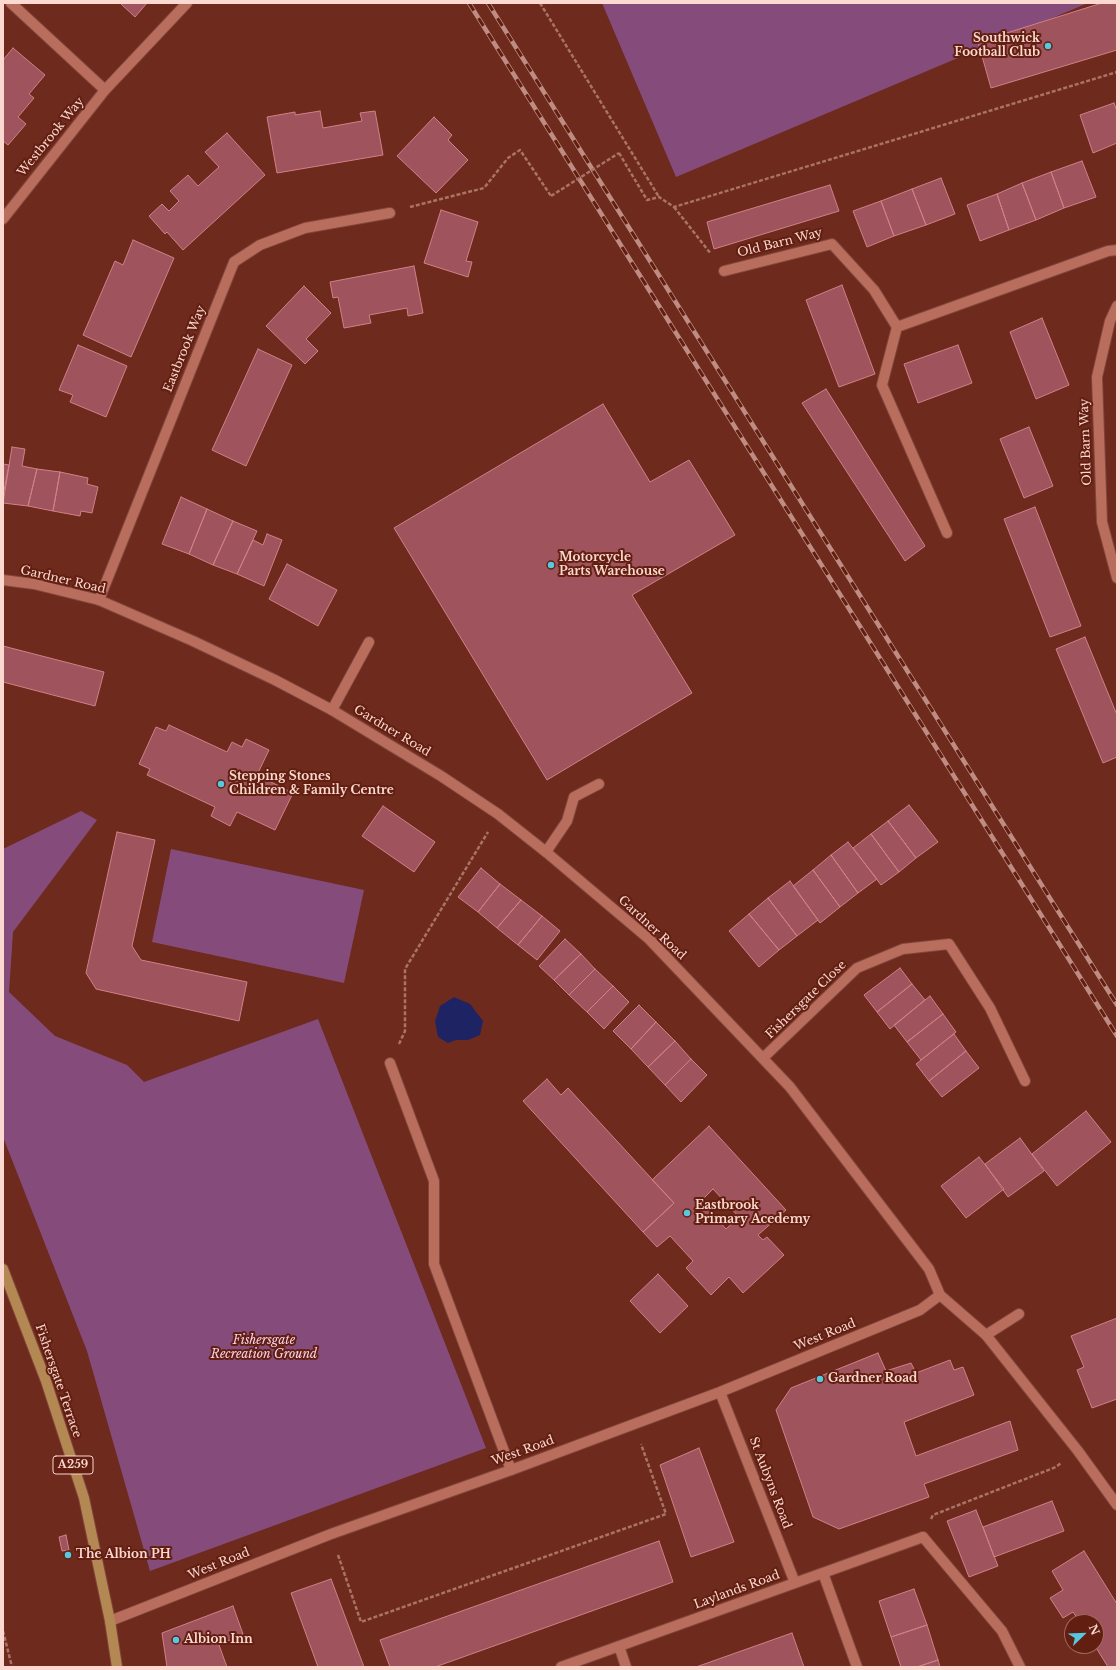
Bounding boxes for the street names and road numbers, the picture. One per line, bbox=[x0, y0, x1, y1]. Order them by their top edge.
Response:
street label: Westbrook Way bbox=[15, 95, 87, 179]
street label: Old Barn Way bbox=[736, 225, 824, 261]
street label: Eastbrook Way bbox=[161, 303, 209, 395]
street label: Old Barn Way bbox=[1077, 398, 1095, 486]
street label: Gardner Road bbox=[19, 563, 107, 597]
street label: Gardner Road bbox=[351, 702, 433, 760]
street label: Gardner Road bbox=[615, 893, 689, 963]
street label: Fishersgate Close bbox=[763, 958, 849, 1042]
street label: West Road bbox=[792, 1316, 858, 1354]
street label: Fishersgate Terrace bbox=[32, 1322, 84, 1440]
street label: West Road bbox=[490, 1433, 556, 1469]
street label: St Aubyns Road bbox=[746, 1435, 794, 1531]
road number: A259 bbox=[53, 1456, 93, 1474]
street label: West Road bbox=[186, 1545, 252, 1583]
street label: Laylands Road bbox=[692, 1568, 782, 1612]

